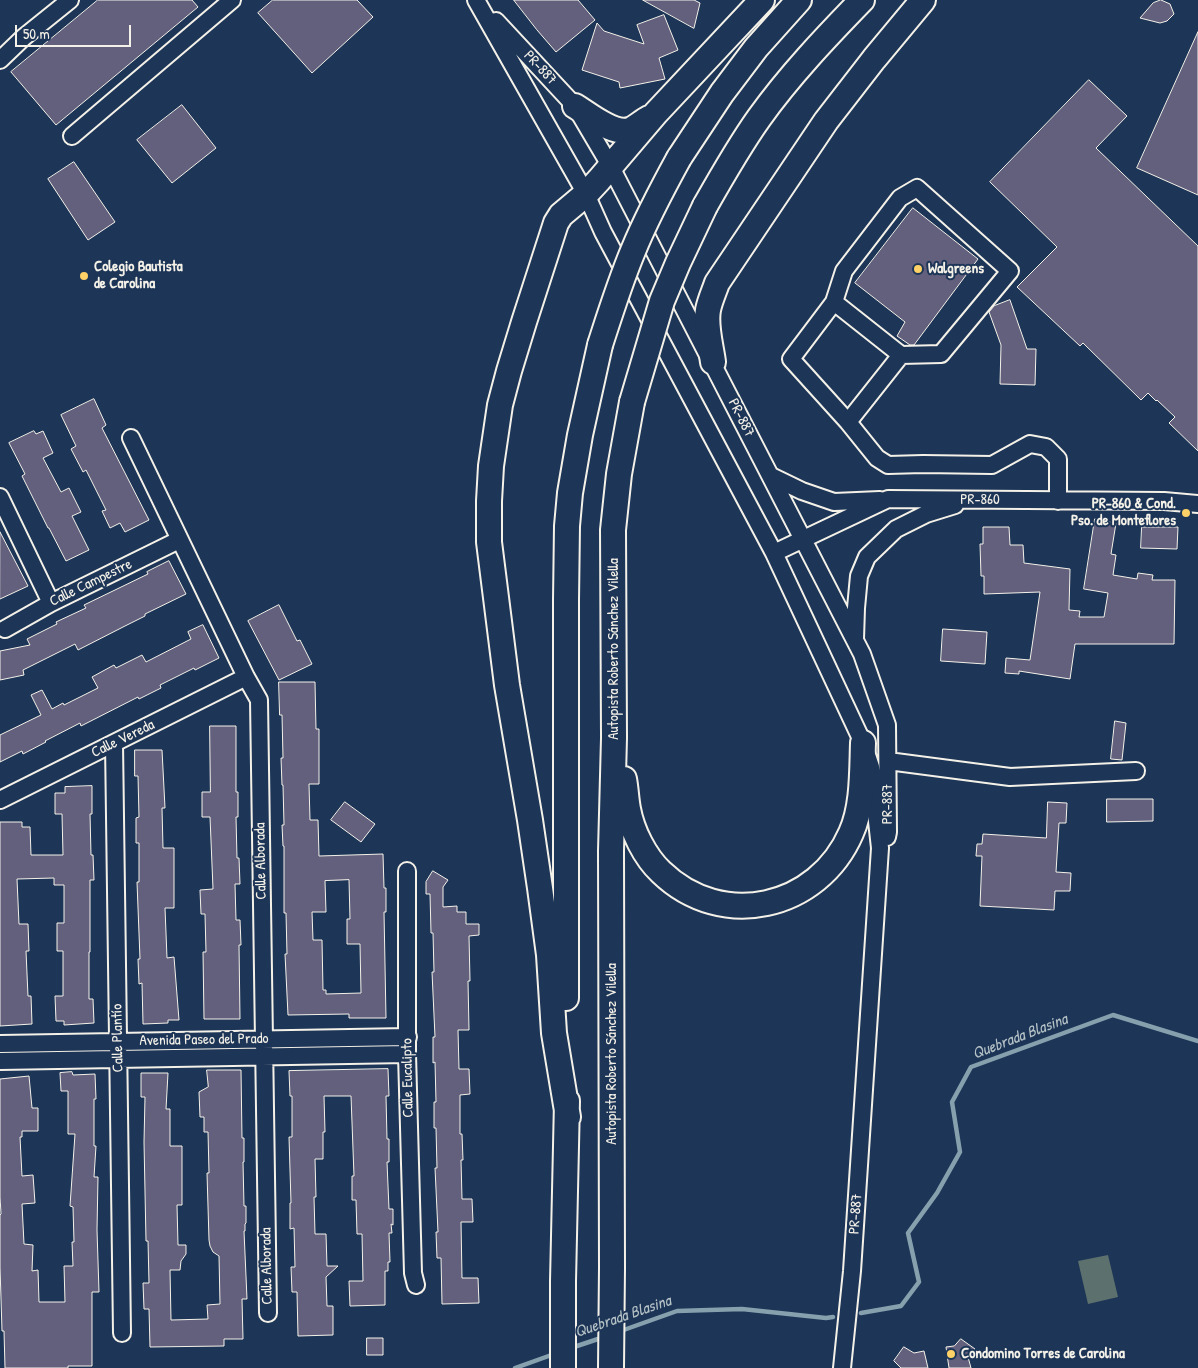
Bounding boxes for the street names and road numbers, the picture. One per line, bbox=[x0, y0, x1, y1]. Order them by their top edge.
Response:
street label: PR-887 bbox=[520, 47, 560, 89]
street label: PR-887 bbox=[724, 396, 758, 440]
street label: PR-860 bbox=[960, 491, 1000, 509]
street label: Calle Campestre bbox=[47, 555, 135, 611]
street label: Autopista Roberto Sánchez Vilella bbox=[605, 558, 623, 740]
street label: Calle Vereda bbox=[89, 716, 157, 762]
street label: PR-887 bbox=[879, 784, 897, 824]
street label: Calle Alborada bbox=[251, 822, 271, 900]
street label: Autopista Roberto Sánchez Vilella bbox=[603, 963, 621, 1145]
street label: Calle Plantío bbox=[108, 1004, 128, 1072]
street label: Avenida Paseo del Prado bbox=[139, 1030, 269, 1050]
street label: Calle Eucalipto bbox=[398, 1038, 418, 1118]
street label: PR-887 bbox=[846, 1193, 866, 1235]
street label: Calle Alborada bbox=[257, 1227, 277, 1305]

